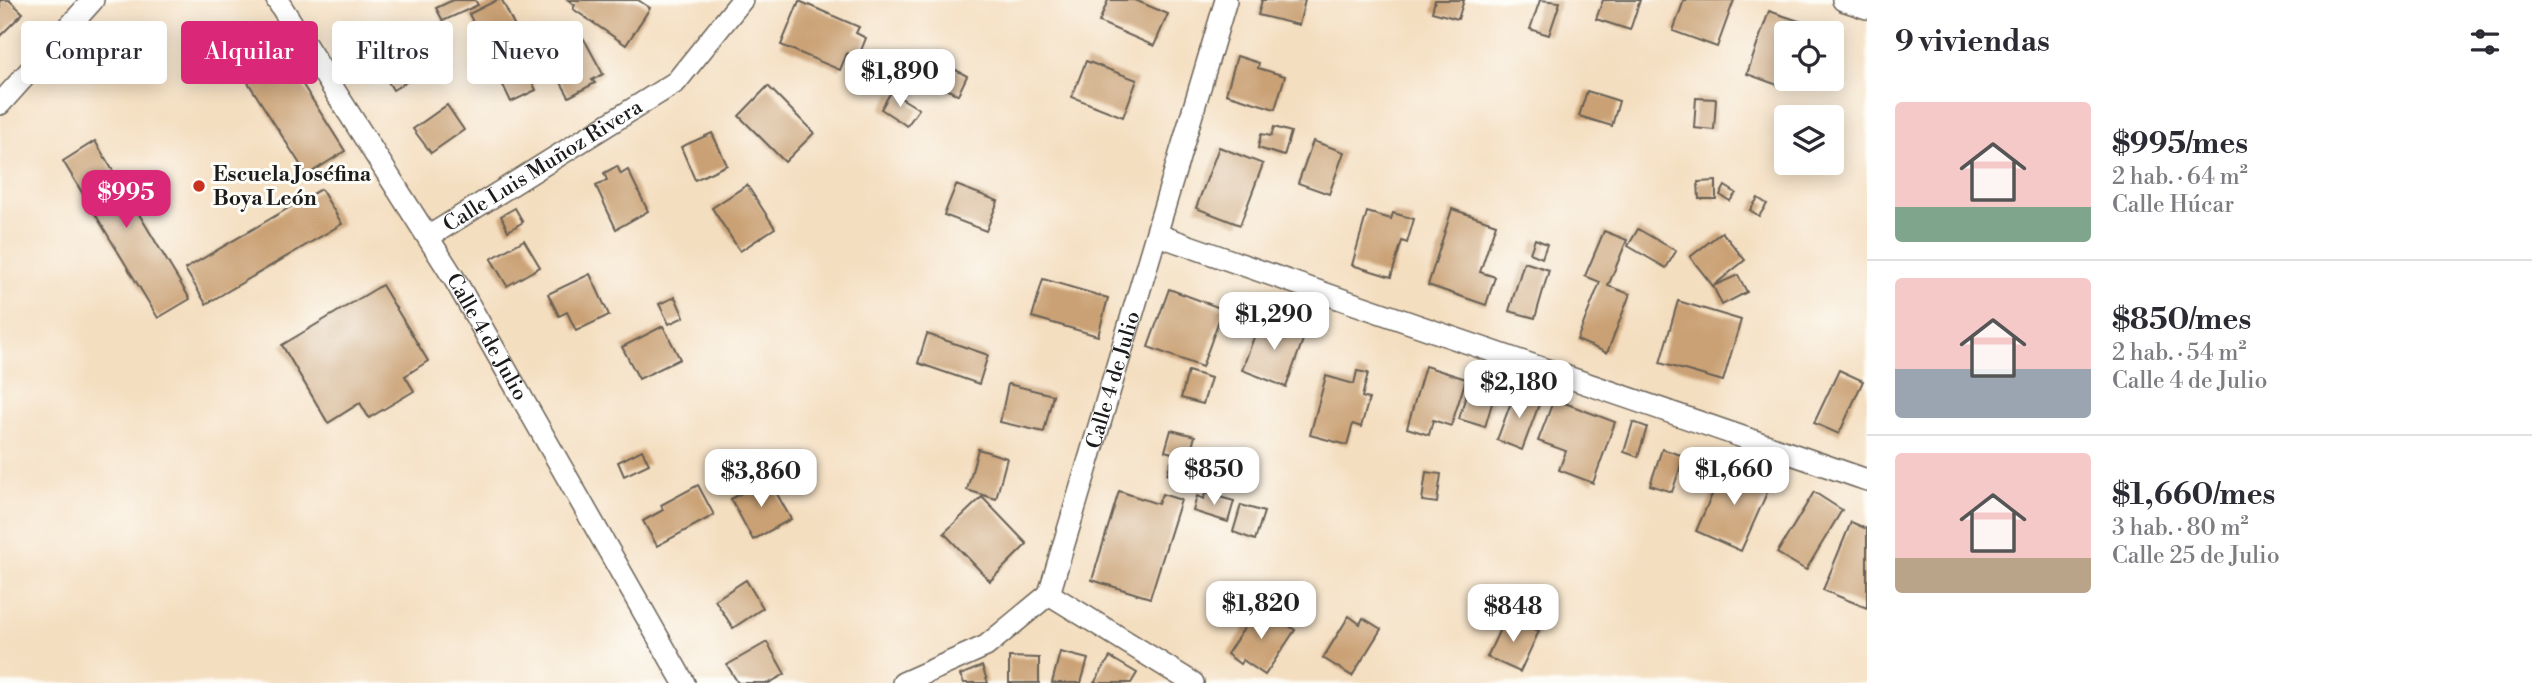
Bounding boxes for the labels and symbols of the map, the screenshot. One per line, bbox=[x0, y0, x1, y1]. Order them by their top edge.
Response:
pin: $1,890 bbox=[843, 50, 957, 109]
street label: Calle Luis Muñoz Rivera bbox=[439, 94, 648, 238]
place label: Escuela Joséfina Boya León bbox=[213, 162, 372, 212]
pin: $995 bbox=[85, 170, 167, 230]
marker: Escuela Joséfina Boya León bbox=[191, 178, 207, 194]
street label: Calle 4 de Julio bbox=[440, 269, 533, 405]
pin: $1,290 bbox=[1217, 292, 1331, 352]
street label: Calle 4 de Julio bbox=[1081, 308, 1147, 452]
pin: $2,180 bbox=[1462, 360, 1576, 420]
pin: $850 bbox=[1173, 448, 1255, 507]
pin: $1,660 bbox=[1677, 448, 1791, 507]
pin: $3,860 bbox=[704, 449, 818, 509]
pin: $1,820 bbox=[1204, 582, 1318, 641]
pin: $848 bbox=[1472, 584, 1554, 644]

